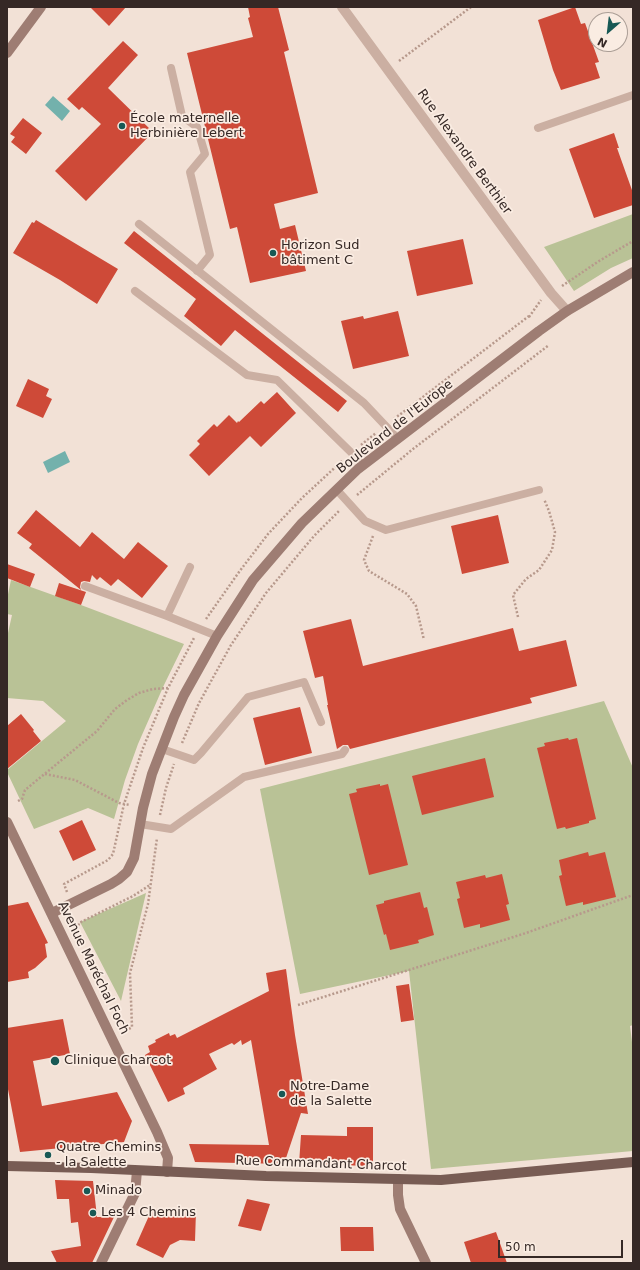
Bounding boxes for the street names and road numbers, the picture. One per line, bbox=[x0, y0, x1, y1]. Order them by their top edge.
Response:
street label: Rue Alexandre Berthier bbox=[413, 86, 515, 218]
street label: Boulevard de l'Europe bbox=[334, 377, 456, 477]
street label: Avenue Maréchal Foch bbox=[54, 899, 132, 1037]
street label: Rue Commandant Charcot bbox=[235, 1153, 407, 1175]

